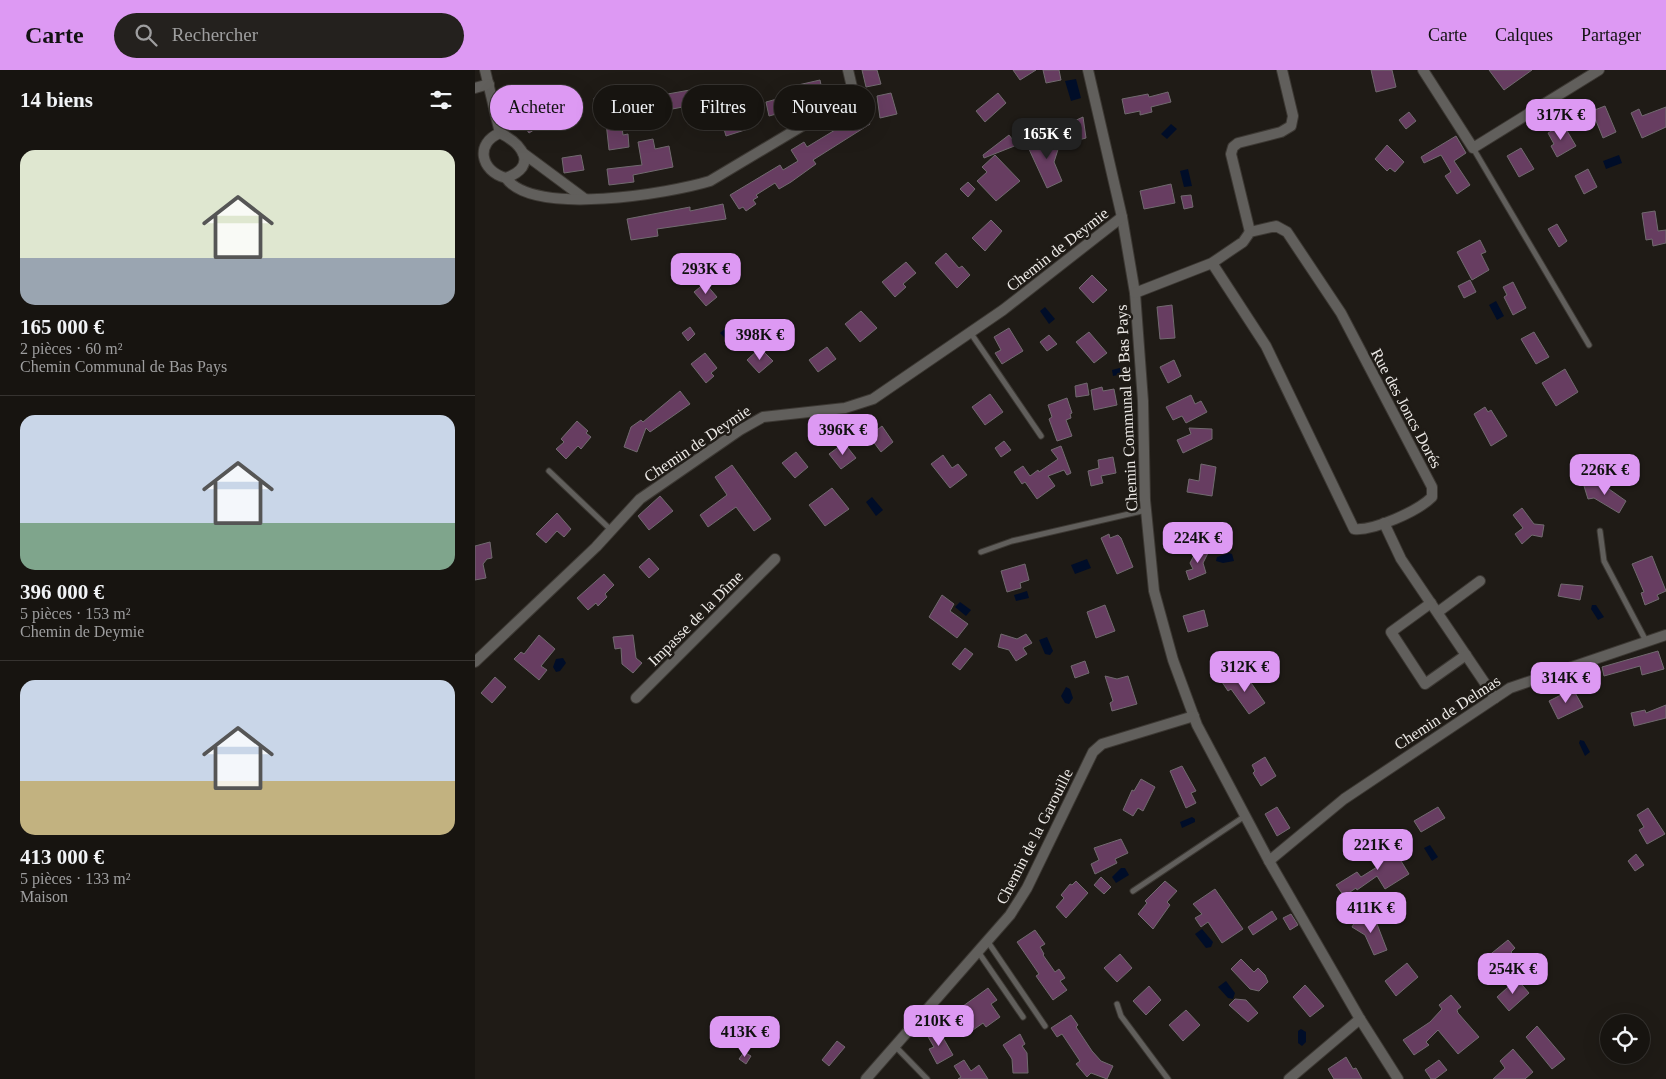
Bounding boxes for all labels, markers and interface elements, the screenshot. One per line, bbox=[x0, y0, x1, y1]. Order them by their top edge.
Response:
search box bbox=[114, 13, 464, 58]
icon: search bbox=[132, 21, 160, 49]
text: Carte bbox=[25, 22, 84, 48]
text: Rechercher bbox=[172, 24, 258, 45]
text: Carte bbox=[1428, 25, 1467, 45]
text: Calques bbox=[1495, 25, 1553, 45]
text: Partager bbox=[1581, 25, 1641, 45]
chip: Acheter bbox=[490, 85, 583, 130]
chip: Louer bbox=[593, 85, 672, 130]
chip: Filtres bbox=[682, 85, 764, 130]
chip: Nouveau bbox=[774, 85, 875, 130]
icon: filters bbox=[427, 86, 455, 114]
text: 14 biens bbox=[20, 88, 93, 112]
pin: 317K € bbox=[1520, 98, 1602, 141]
text: 317K € bbox=[1537, 106, 1585, 123]
pin: 165K € bbox=[1006, 118, 1088, 160]
text: 165K € bbox=[1023, 125, 1071, 142]
icon: home bbox=[193, 182, 283, 272]
street label: Chemin de Deymie bbox=[1003, 204, 1112, 295]
pin: 293K € bbox=[665, 252, 747, 295]
text: 293K € bbox=[682, 260, 730, 277]
street label: Chemin Communal de Bas Pays bbox=[1113, 304, 1141, 512]
text: 165 000 € bbox=[20, 315, 104, 339]
pin: 398K € bbox=[719, 318, 801, 361]
text: 398K € bbox=[736, 326, 784, 343]
text: 2 pièces · 60 m² bbox=[20, 340, 123, 357]
street label: Rue des Joncs Dorés bbox=[1368, 346, 1445, 471]
text: Chemin Communal de Bas Pays bbox=[20, 358, 227, 375]
street label: Chemin de Deymie bbox=[641, 402, 754, 486]
pin: 396K € bbox=[802, 414, 884, 456]
text: 396K € bbox=[819, 421, 867, 438]
icon: home bbox=[193, 448, 283, 538]
pin: 226K € bbox=[1564, 454, 1646, 496]
text: 226K € bbox=[1581, 461, 1629, 478]
pin: 224K € bbox=[1157, 522, 1239, 564]
text: 224K € bbox=[1174, 529, 1222, 546]
street label: Impasse de la Dîme bbox=[645, 568, 747, 670]
text: 396 000 € bbox=[20, 580, 104, 604]
text: 5 pièces · 153 m² bbox=[20, 605, 131, 622]
text: Chemin de Deymie bbox=[20, 623, 144, 640]
pin: 312K € bbox=[1204, 650, 1286, 693]
text: 312K € bbox=[1221, 658, 1269, 675]
pin: 314K € bbox=[1525, 662, 1607, 704]
text: 314K € bbox=[1542, 669, 1590, 686]
street label: Chemin de Delmas bbox=[1391, 672, 1503, 753]
icon: home bbox=[193, 713, 283, 803]
street label: Chemin de la Garouille bbox=[993, 766, 1076, 907]
pin: 221K € bbox=[1337, 828, 1419, 871]
text: 221K € bbox=[1354, 836, 1402, 853]
text: 413 000 € bbox=[20, 845, 104, 869]
text: 5 pièces · 133 m² bbox=[20, 870, 131, 887]
text: Maison bbox=[20, 888, 68, 905]
pin: 411K € bbox=[1330, 892, 1412, 934]
text: 411K € bbox=[1347, 899, 1395, 916]
pin: 254K € bbox=[1472, 952, 1554, 995]
text: 254K € bbox=[1489, 960, 1537, 977]
pin: 210K € bbox=[898, 1004, 980, 1047]
text: 210K € bbox=[915, 1012, 963, 1029]
map controls bbox=[1600, 1014, 1650, 1064]
button: locate bbox=[1600, 1014, 1650, 1064]
pin: 413K € bbox=[704, 1016, 786, 1058]
text: 413K € bbox=[721, 1023, 769, 1040]

